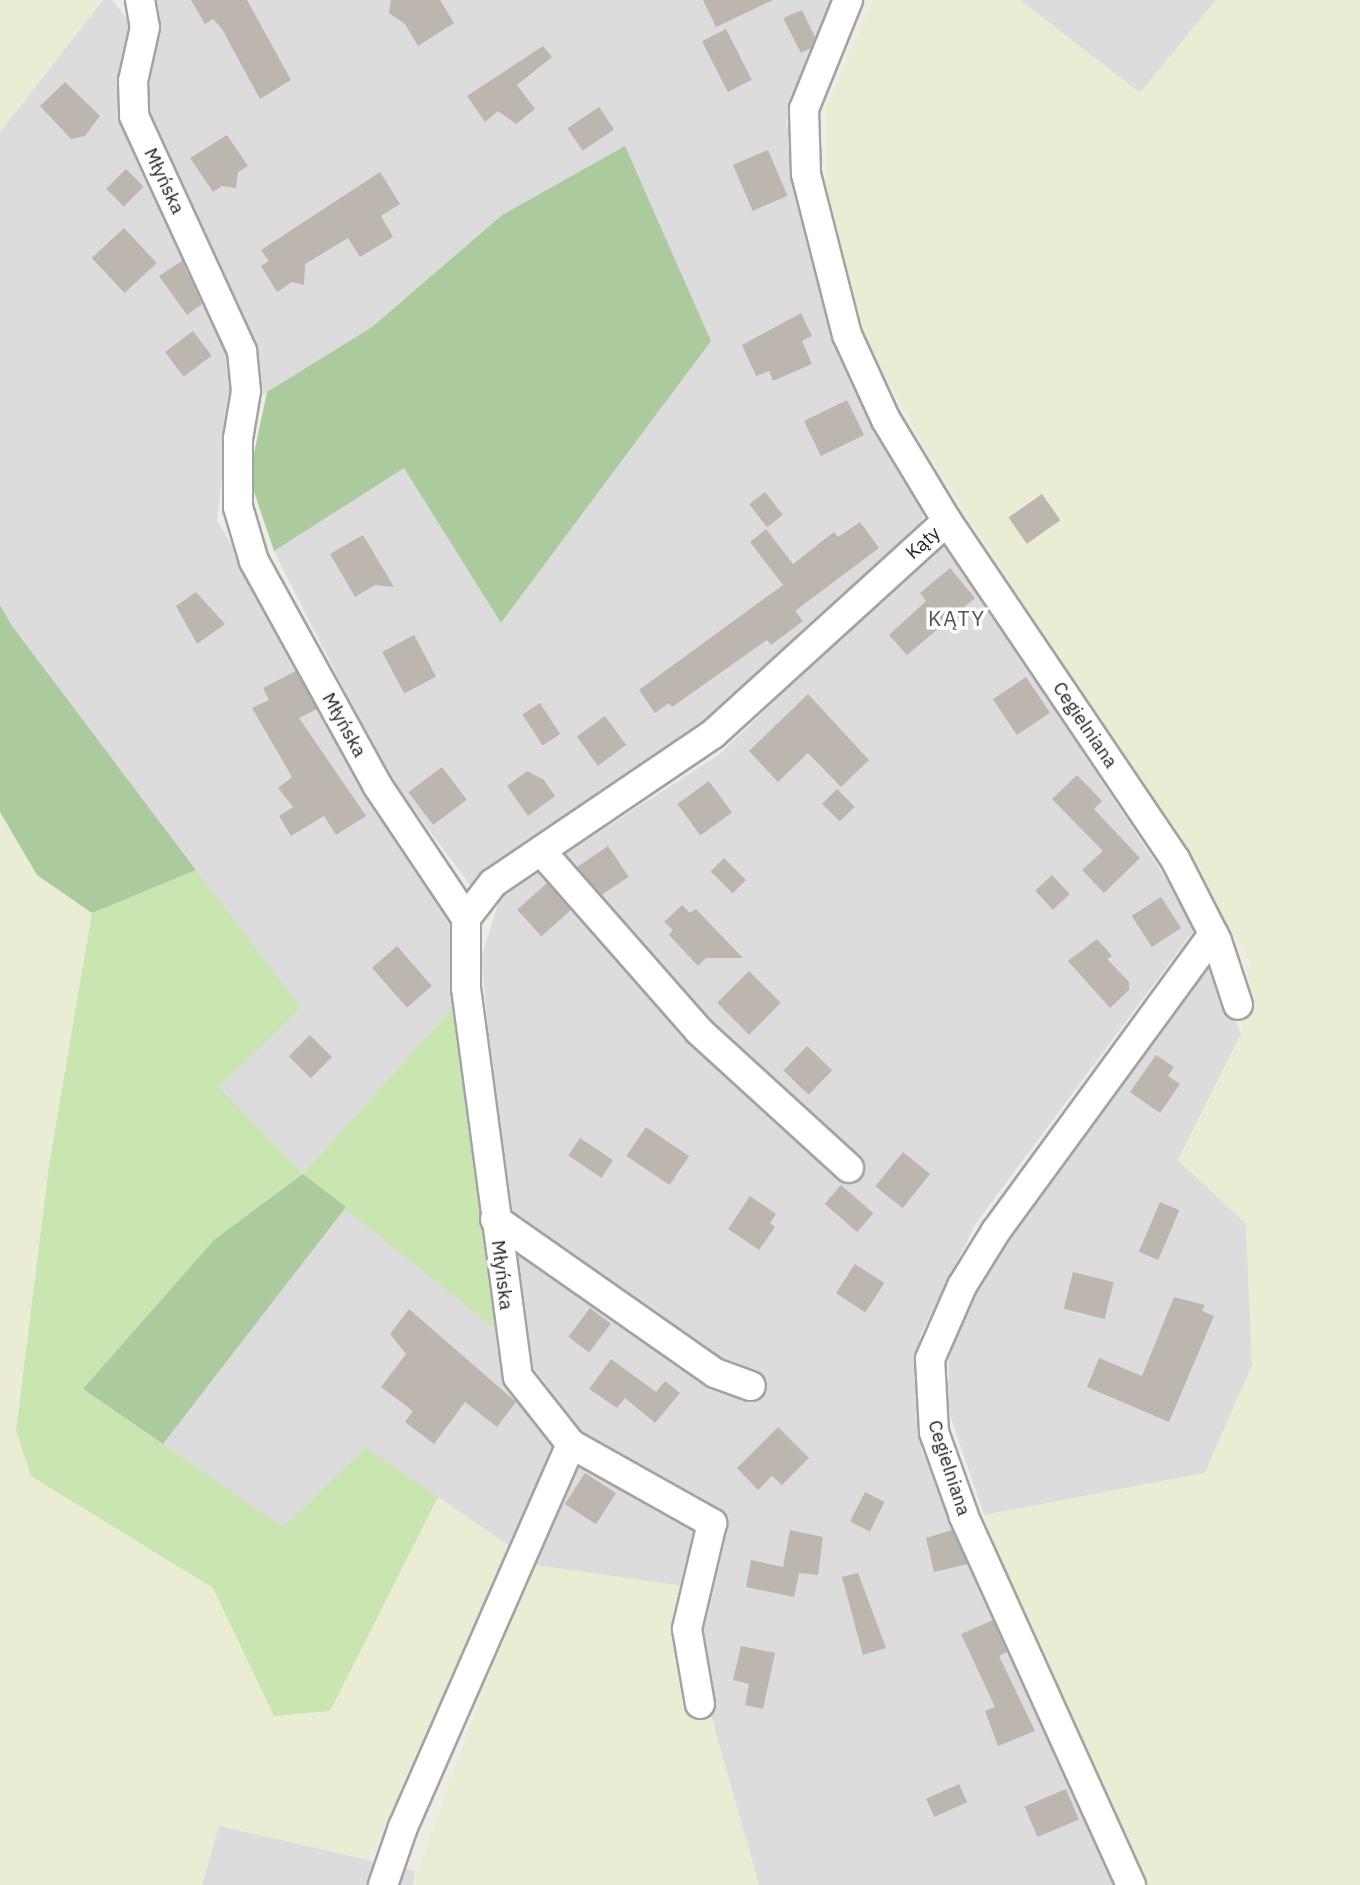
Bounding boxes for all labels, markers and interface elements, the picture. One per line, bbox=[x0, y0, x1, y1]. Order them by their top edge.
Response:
street label: Młyńska bbox=[139, 144, 189, 218]
street label: Kąty bbox=[901, 522, 945, 564]
district label: KĄTY bbox=[929, 605, 985, 631]
street label: Cegielniana bbox=[1048, 677, 1122, 773]
street label: Młyńska bbox=[317, 689, 371, 761]
street label: Młyńska bbox=[486, 1239, 518, 1311]
street label: Cegielniana bbox=[923, 1417, 975, 1519]

